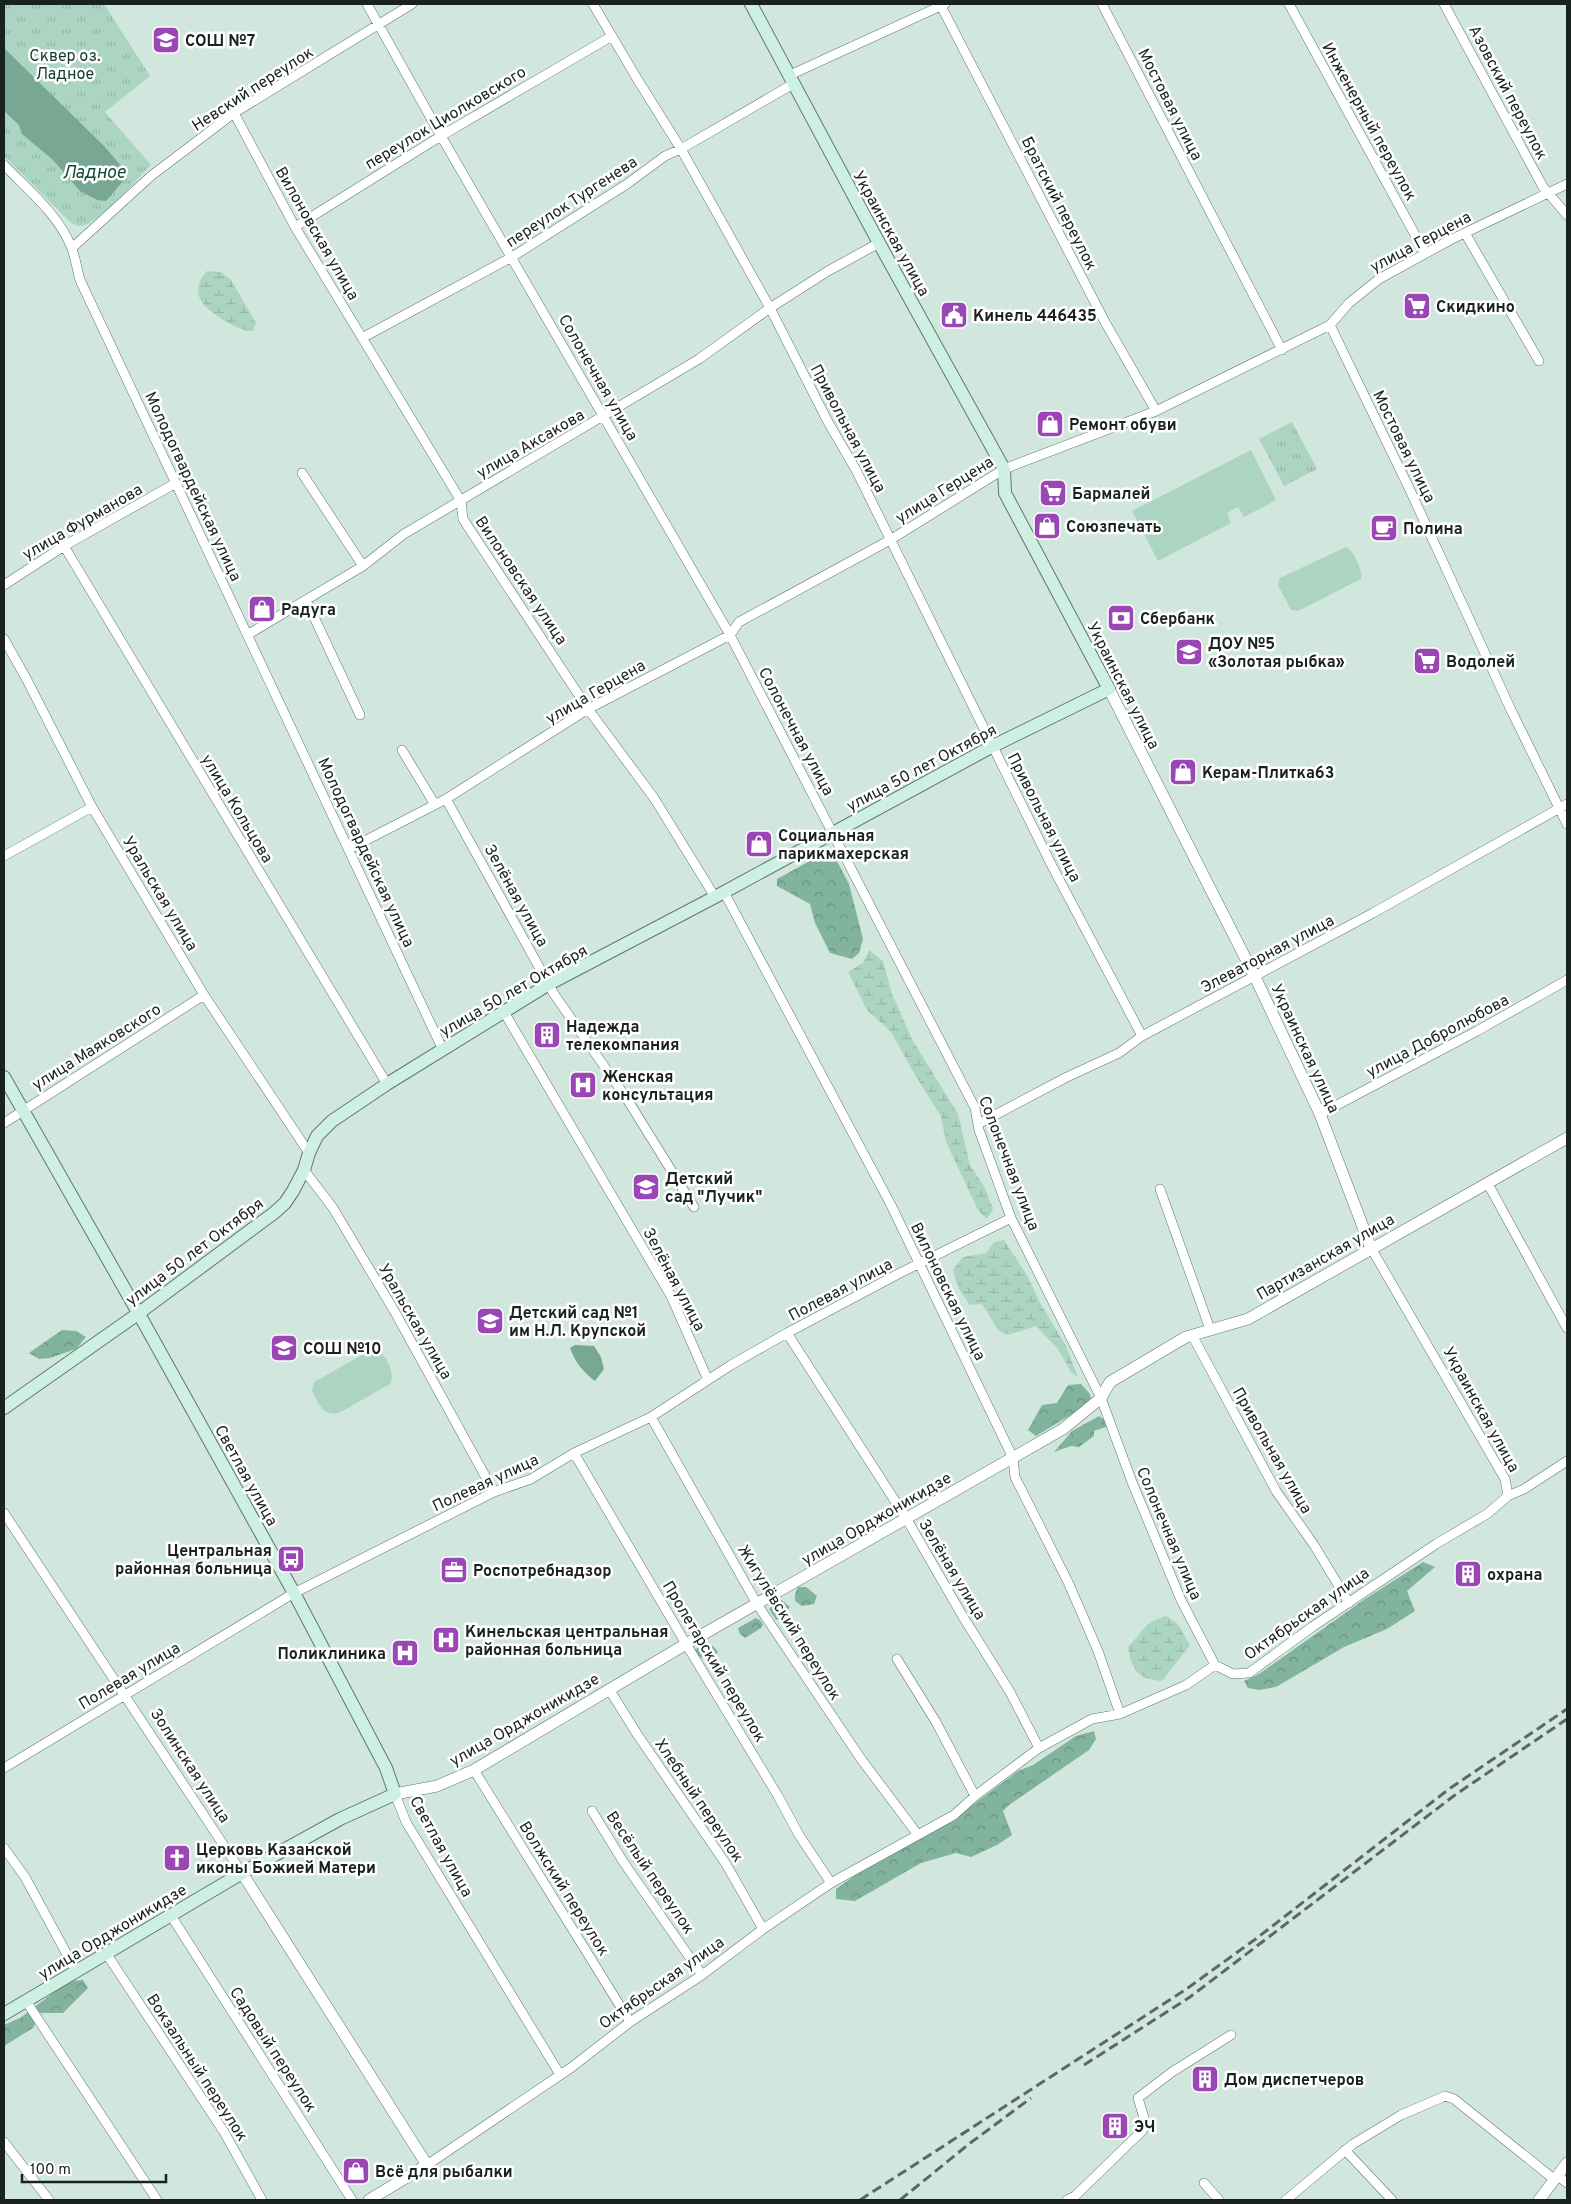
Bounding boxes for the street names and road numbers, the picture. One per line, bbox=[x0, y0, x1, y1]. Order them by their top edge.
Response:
street label: Азовский переулок bbox=[1463, 22, 1551, 164]
street label: Инженерный переулок bbox=[1316, 39, 1420, 205]
street label: Невский переулок bbox=[189, 43, 318, 136]
street label: Мостовая улица bbox=[1132, 46, 1206, 164]
street label: переулок Циолковского bbox=[362, 63, 530, 175]
street label: Братский переулок bbox=[1016, 134, 1101, 274]
street label: переулок Тургенева bbox=[503, 153, 642, 253]
street label: Вилоновская улица bbox=[270, 164, 363, 304]
street label: Украинская улица bbox=[847, 168, 933, 300]
street label: улица Герцена bbox=[1367, 208, 1475, 278]
street label: Солонечная улица bbox=[553, 311, 642, 445]
street label: Привольная улица bbox=[805, 361, 890, 497]
street label: Мостовая улица bbox=[1367, 387, 1439, 506]
street label: Молодогвардейская улица bbox=[139, 389, 245, 585]
street label: улица Аксакова bbox=[474, 406, 588, 484]
street label: улица Герцена bbox=[892, 453, 998, 529]
street label: улица Фурманова bbox=[19, 480, 147, 565]
street label: Вилоновская улица bbox=[470, 513, 571, 649]
street label: Украинская улица bbox=[1081, 619, 1163, 753]
street label: улица Герцена bbox=[543, 656, 649, 729]
street label: Солонечная улица bbox=[753, 664, 838, 800]
street label: улица 50 лет Октября bbox=[843, 721, 1001, 817]
street label: Привольная улица bbox=[1002, 750, 1084, 886]
street label: улица Кольцова bbox=[196, 751, 277, 867]
street label: Молодогвардейская улица bbox=[312, 755, 418, 951]
street label: Уральская улица bbox=[117, 833, 201, 955]
street label: Зелёная улица bbox=[479, 841, 552, 951]
street label: Элеваторная улица bbox=[1198, 911, 1338, 998]
street label: улица 50 лет Октября bbox=[436, 941, 592, 1042]
street label: Украинская улица bbox=[1265, 981, 1343, 1117]
street label: улица Добролюбова bbox=[1363, 991, 1513, 1083]
street label: улица Маяковского bbox=[29, 1000, 165, 1096]
street label: Солонечная улица bbox=[973, 1094, 1043, 1234]
street label: улица 50 лет Октября bbox=[122, 1194, 268, 1311]
street label: Партизанская улица bbox=[1253, 1210, 1399, 1305]
street label: Вилоновская улица bbox=[905, 1220, 989, 1364]
street label: Зелёная улица bbox=[638, 1225, 709, 1335]
street label: Полевая улица bbox=[786, 1255, 896, 1327]
street label: Уральская улица bbox=[373, 1261, 456, 1383]
street label: Украинская улица bbox=[1437, 1344, 1523, 1476]
street label: Привольная улица bbox=[1227, 1384, 1316, 1518]
street label: Светлая улица bbox=[209, 1422, 281, 1530]
street label: Полевая улица bbox=[430, 1450, 542, 1517]
street label: Солонечная улица bbox=[1131, 1464, 1205, 1603]
street label: улица Орджоникидзе bbox=[799, 1469, 955, 1571]
street label: Зелёная улица bbox=[913, 1516, 989, 1624]
street label: Жигулёвский переулок bbox=[732, 1542, 844, 1704]
street label: Октябрьская улица bbox=[1241, 1564, 1374, 1665]
street label: Пролетарский переулок bbox=[657, 1578, 769, 1746]
street label: Полевая улица bbox=[76, 1639, 184, 1715]
street label: улица Орджоникидзе bbox=[447, 1670, 603, 1772]
street label: Золинская улица bbox=[145, 1705, 234, 1827]
street label: Хлебный переулок bbox=[650, 1736, 747, 1867]
street label: Светлая улица bbox=[404, 1793, 476, 1901]
street label: Весёлый переулок bbox=[601, 1808, 698, 1938]
street label: Волжский переулок bbox=[514, 1818, 613, 1960]
street label: улица Орджоникидзе bbox=[35, 1880, 191, 1985]
street label: Октябрьская улица bbox=[596, 1933, 729, 2034]
street label: Садовый переулок bbox=[224, 1984, 320, 2117]
street label: Вокзальный переулок bbox=[141, 1991, 251, 2146]

